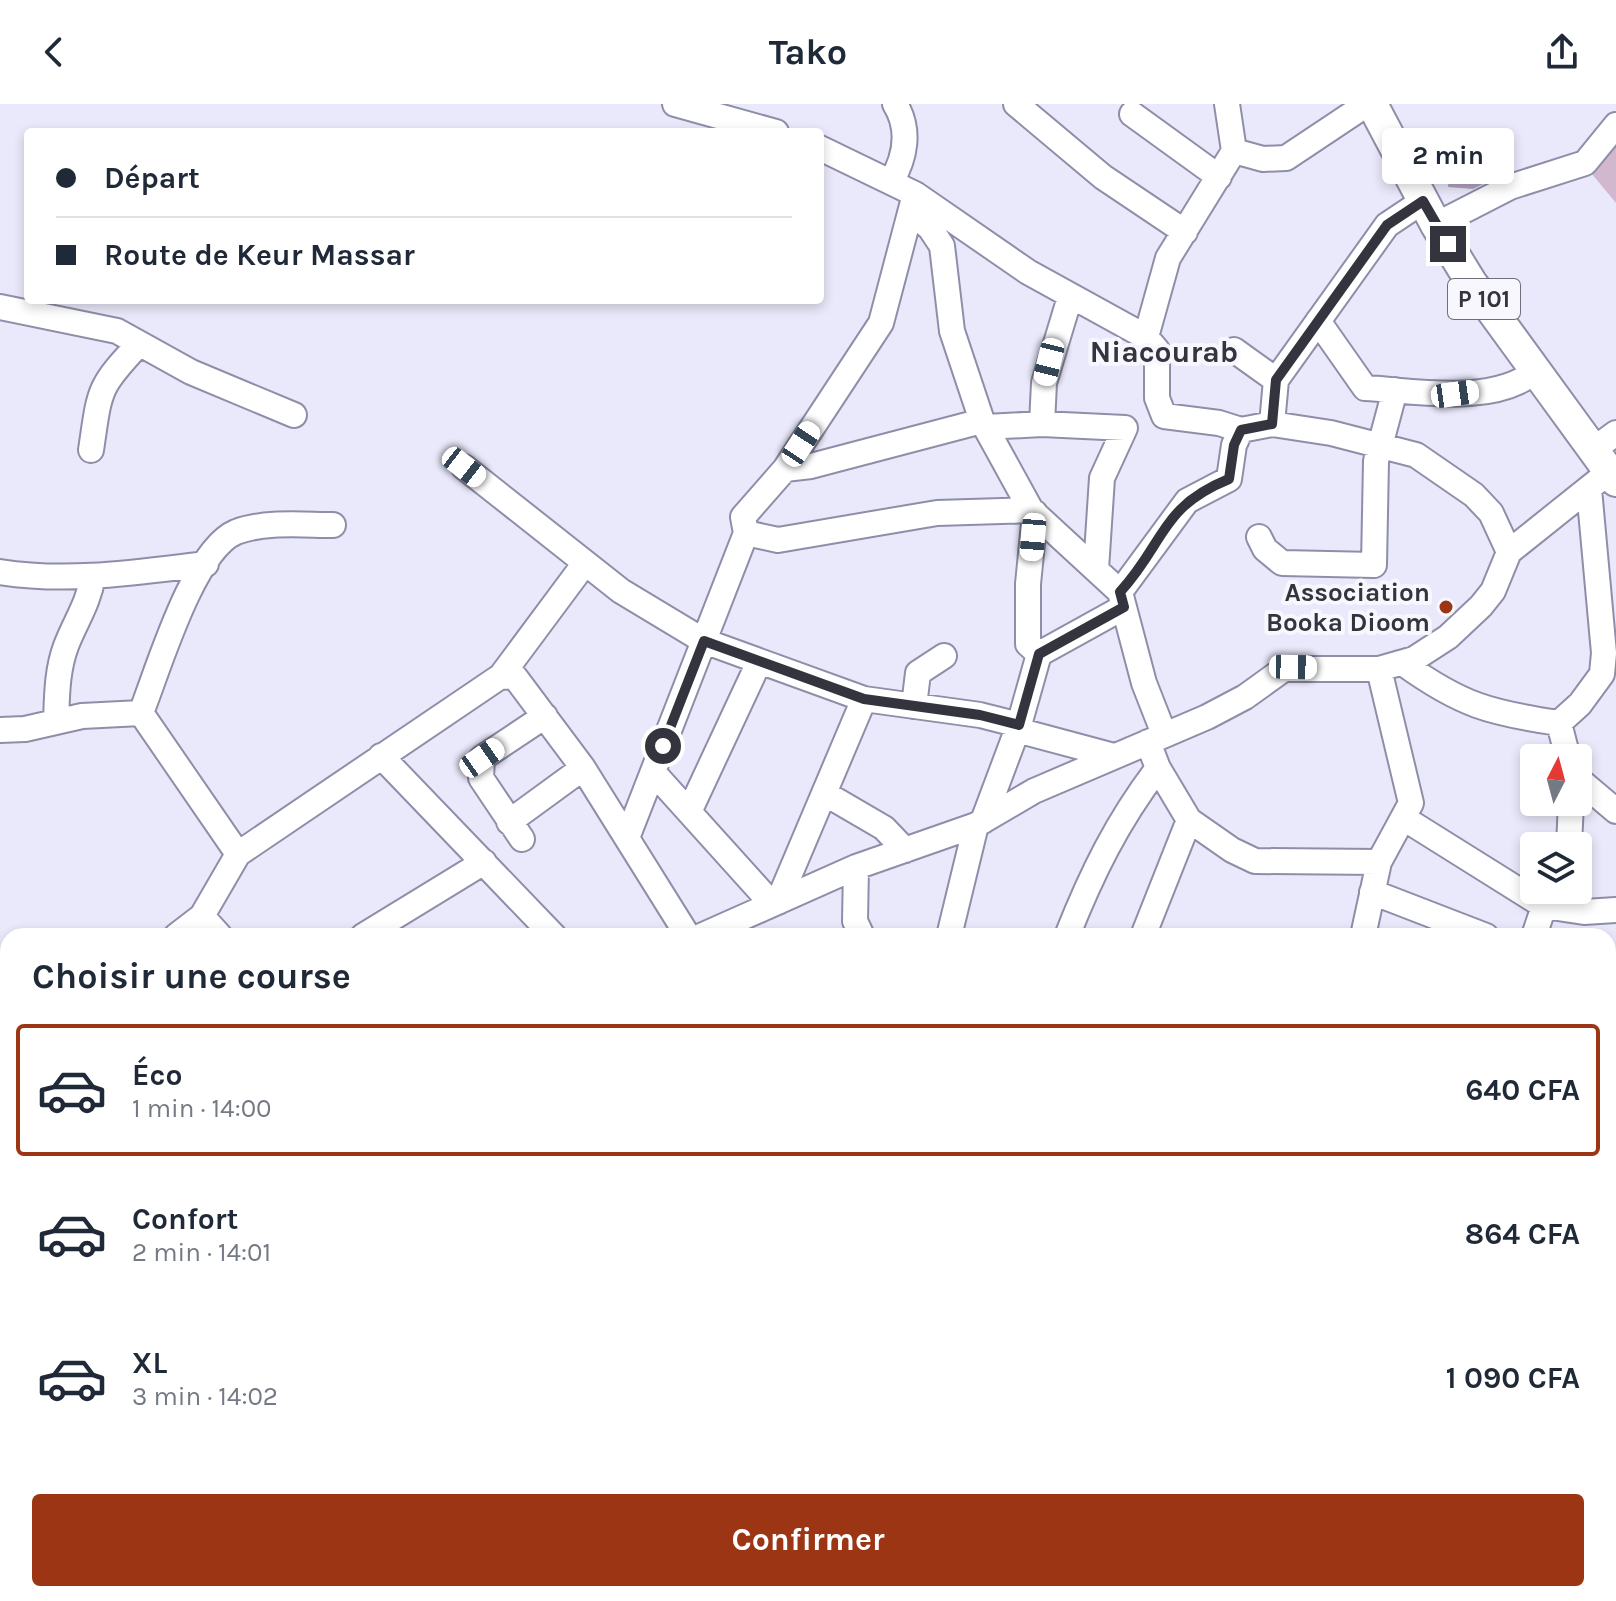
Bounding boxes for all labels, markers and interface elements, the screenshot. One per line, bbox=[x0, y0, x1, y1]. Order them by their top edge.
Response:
icon: back bbox=[32, 30, 76, 74]
icon: share bbox=[1540, 30, 1584, 74]
text: Tako bbox=[769, 31, 847, 73]
callout: 2 min bbox=[1382, 128, 1514, 184]
text: 2 min bbox=[1412, 140, 1484, 171]
text: Départ bbox=[104, 160, 200, 196]
route end bbox=[1430, 226, 1466, 262]
text: Route de Keur Massar bbox=[104, 237, 415, 273]
road number: P 101 bbox=[1448, 279, 1520, 319]
district label: Niacourab bbox=[1090, 334, 1238, 370]
car bbox=[1032, 336, 1066, 388]
car bbox=[1430, 379, 1480, 409]
car bbox=[778, 417, 824, 471]
car bbox=[438, 443, 490, 491]
car bbox=[1019, 512, 1047, 562]
place label: Association Booka Dioom bbox=[1266, 577, 1430, 638]
marker: Association Booka Dioom bbox=[1437, 598, 1455, 616]
car bbox=[1269, 655, 1317, 679]
route start bbox=[645, 728, 681, 764]
car bbox=[455, 734, 509, 782]
north arrow bbox=[1520, 744, 1592, 816]
map controls bbox=[1520, 744, 1592, 904]
button: layers bbox=[1520, 832, 1592, 904]
text: Choisir une course bbox=[32, 955, 351, 997]
icon: car bbox=[36, 1054, 108, 1126]
text: Éco bbox=[132, 1057, 182, 1093]
text: 640 CFA bbox=[1465, 1072, 1580, 1108]
text: 1 min · 14:00 bbox=[132, 1093, 272, 1124]
icon: car bbox=[36, 1198, 108, 1270]
text: Confort bbox=[132, 1201, 238, 1237]
text: 864 CFA bbox=[1465, 1216, 1580, 1252]
text: 2 min · 14:01 bbox=[132, 1237, 271, 1268]
icon: car bbox=[36, 1342, 108, 1414]
text: XL bbox=[132, 1345, 167, 1381]
text: 1 090 CFA bbox=[1446, 1360, 1580, 1396]
text: 3 min · 14:02 bbox=[132, 1381, 278, 1412]
button: Confirmer bbox=[32, 1494, 1584, 1586]

